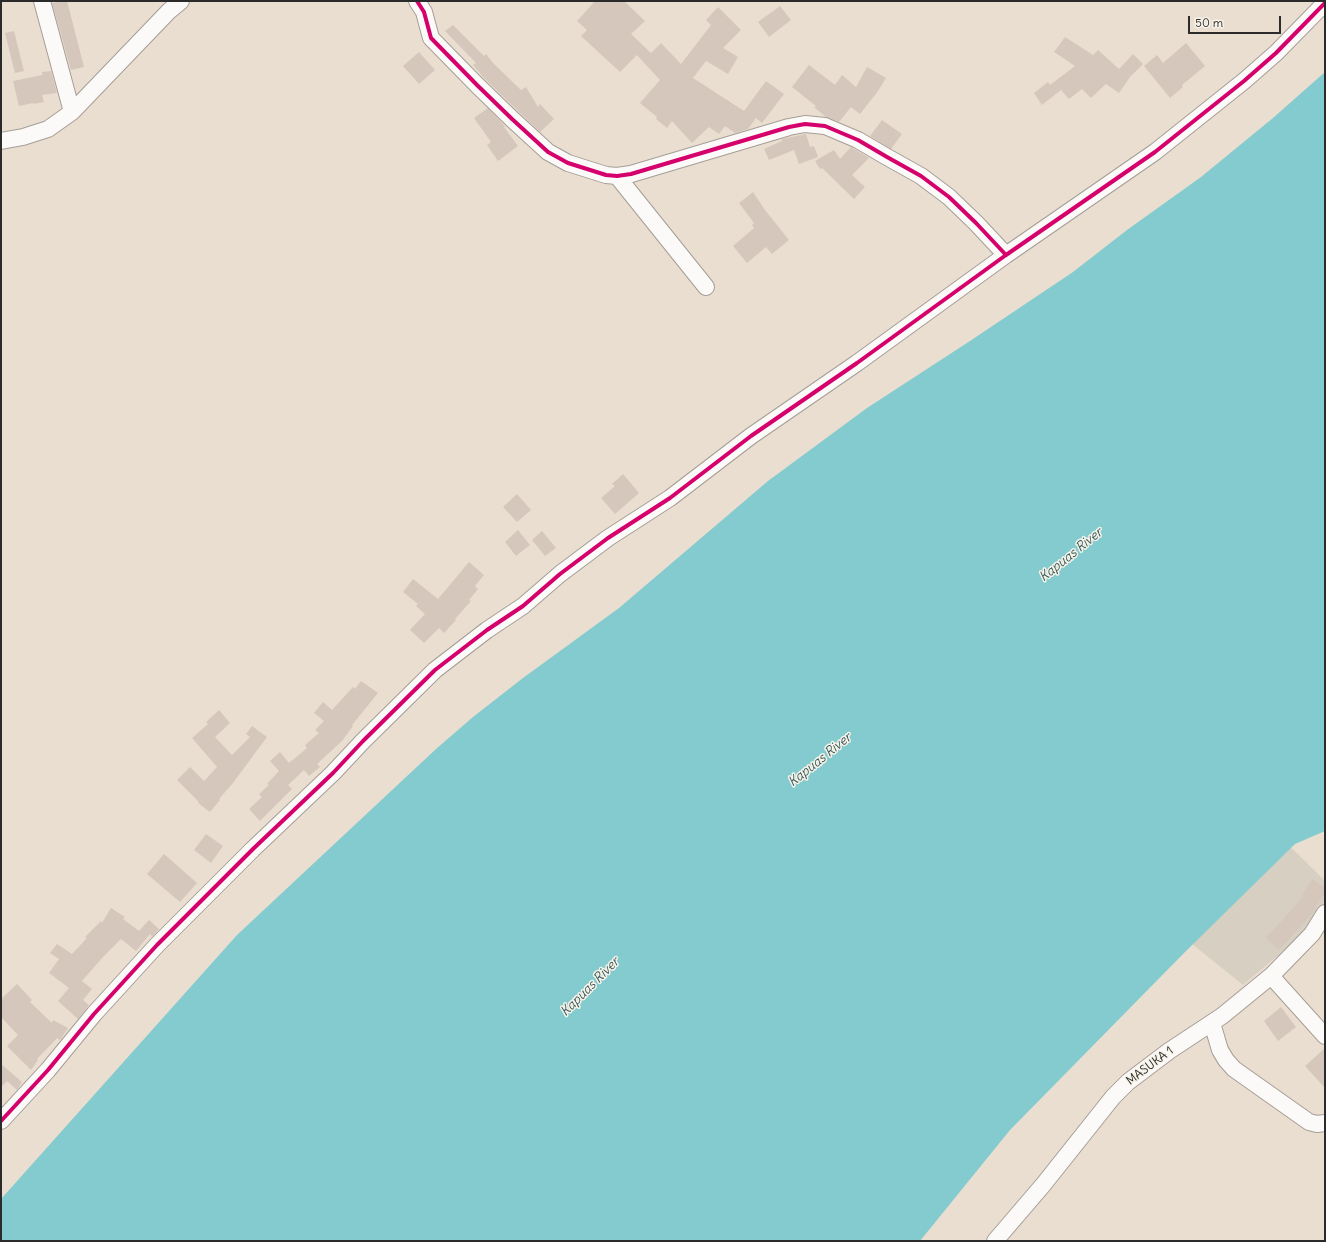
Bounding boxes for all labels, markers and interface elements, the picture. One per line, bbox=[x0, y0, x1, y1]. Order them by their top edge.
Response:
scale bar bbox=[1190, 8, 1283, 34]
text: 50 m bbox=[1195, 15, 1223, 30]
water label: Kapuas River bbox=[1036, 525, 1106, 585]
water label: Kapuas River bbox=[785, 730, 855, 790]
water label: Kapuas River bbox=[557, 954, 623, 1020]
street label: MASUKA 1 bbox=[1124, 1044, 1176, 1088]

